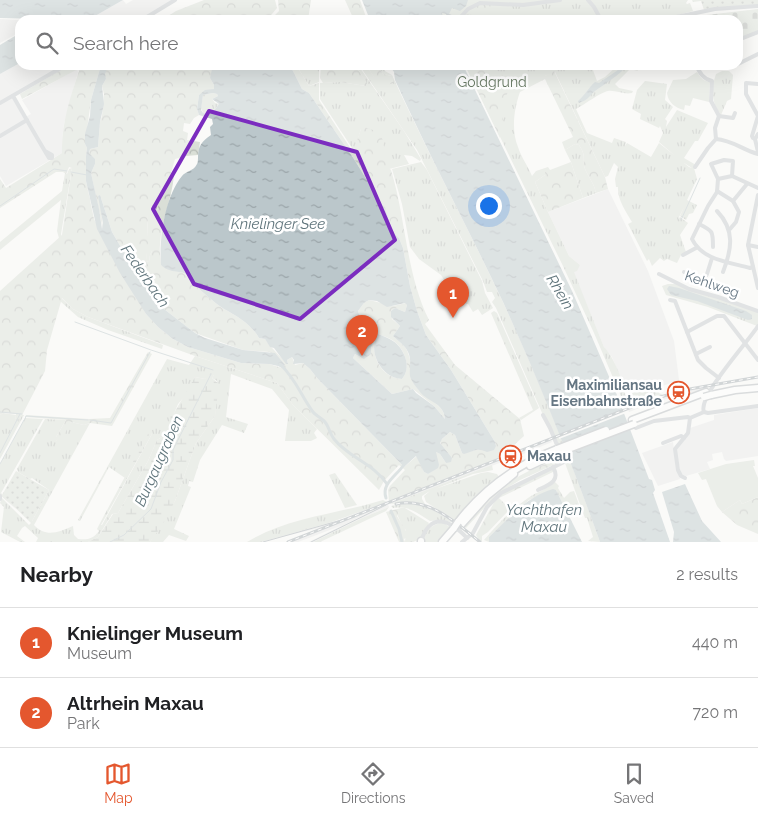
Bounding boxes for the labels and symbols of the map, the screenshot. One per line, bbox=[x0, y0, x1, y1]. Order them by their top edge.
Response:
park label: Goldgrund bbox=[457, 74, 527, 90]
your location bbox=[476, 193, 502, 219]
water label: Knielinger See bbox=[231, 215, 325, 233]
water label: Federbach bbox=[117, 241, 173, 311]
street label: Kehlweg bbox=[683, 267, 741, 301]
water label: Rhein bbox=[543, 271, 577, 313]
pin: 1 bbox=[437, 277, 469, 318]
pin: 2 bbox=[346, 315, 378, 356]
place label: Maximiliansau Eisenbahnstraße bbox=[551, 377, 663, 409]
station icon: Maximiliansau Eisenbahnstraße bbox=[666, 381, 690, 405]
water label: Burgaugraben bbox=[131, 413, 187, 509]
station icon: Maxau bbox=[499, 444, 523, 468]
place label: Maxau bbox=[527, 448, 571, 464]
water label: Yachthafen Maxau bbox=[506, 501, 582, 536]

